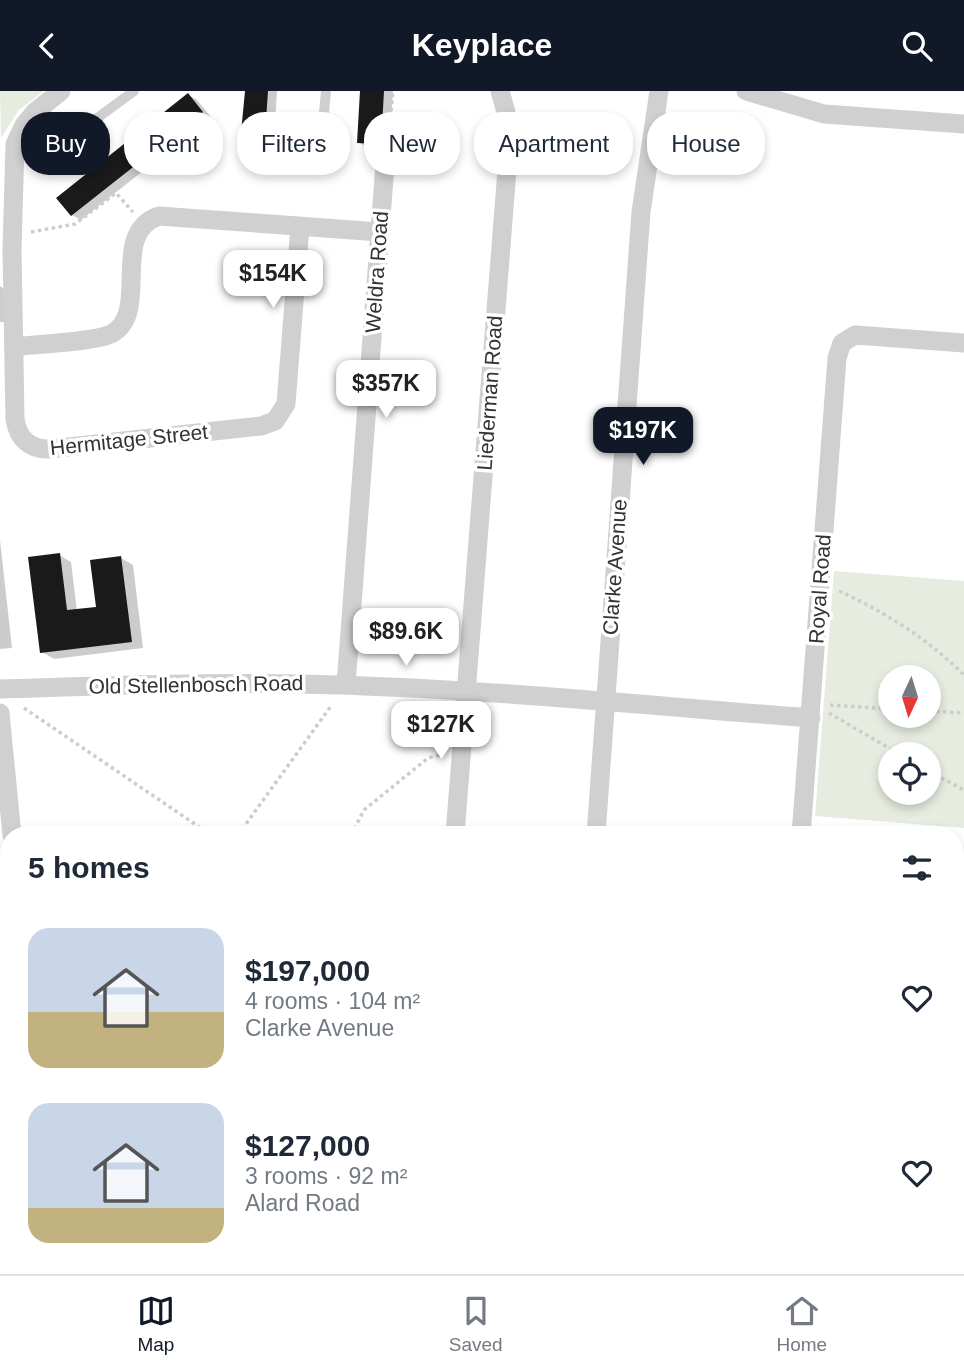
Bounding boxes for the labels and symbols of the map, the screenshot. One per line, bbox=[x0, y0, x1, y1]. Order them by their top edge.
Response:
street label: Weldra Road bbox=[361, 210, 392, 334]
pin: $154K bbox=[224, 251, 322, 310]
street label: Liederman Road bbox=[473, 315, 506, 471]
pin: $357K bbox=[337, 361, 435, 420]
pin: $197K bbox=[594, 407, 692, 467]
street label: Hermitage Street bbox=[49, 420, 209, 459]
street label: Clarke Avenue bbox=[598, 498, 631, 636]
street label: Royal Road bbox=[804, 533, 835, 645]
pin: $89.6K bbox=[349, 609, 463, 668]
north arrow bbox=[878, 665, 942, 728]
street label: Old Stellenbosch Road bbox=[88, 671, 304, 698]
pin: $127K bbox=[392, 701, 490, 761]

